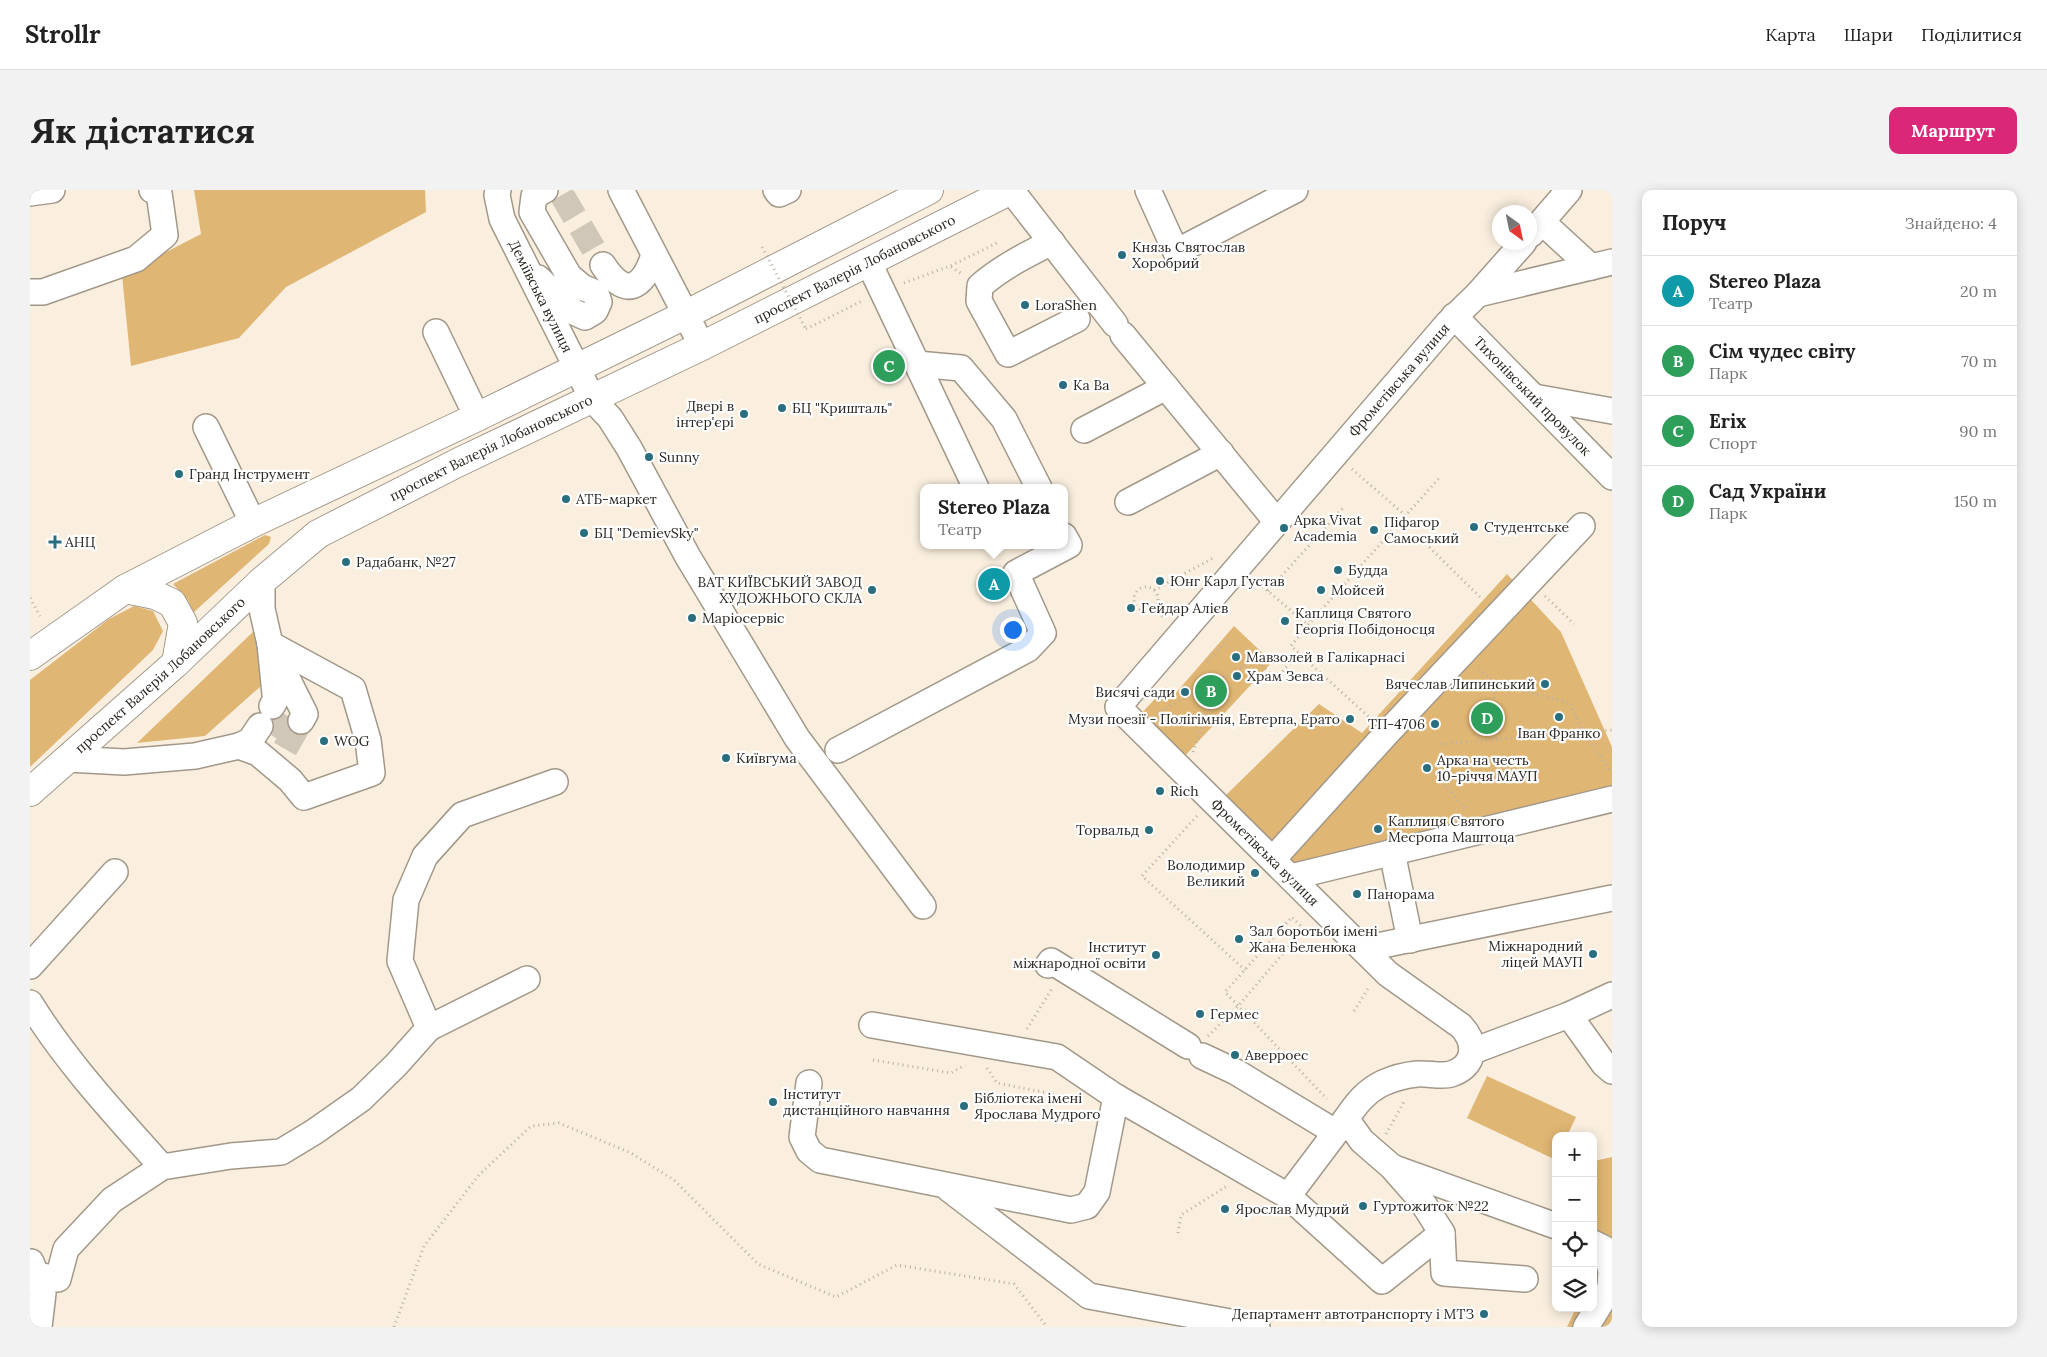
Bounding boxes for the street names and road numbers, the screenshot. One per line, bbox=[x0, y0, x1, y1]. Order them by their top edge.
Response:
street label: проспект Валерія Лобановського bbox=[750, 211, 958, 328]
street label: Деміївська вулиця bbox=[505, 237, 577, 356]
street label: Фрометівська вулиця bbox=[1345, 319, 1453, 441]
street label: Тихонівський провулок bbox=[1470, 332, 1595, 460]
street label: проспект Валерія Лобановського bbox=[386, 391, 595, 505]
street label: проспект Валерія Лобановського bbox=[71, 593, 249, 757]
street label: Фрометівська вулиця bbox=[1207, 795, 1323, 910]

